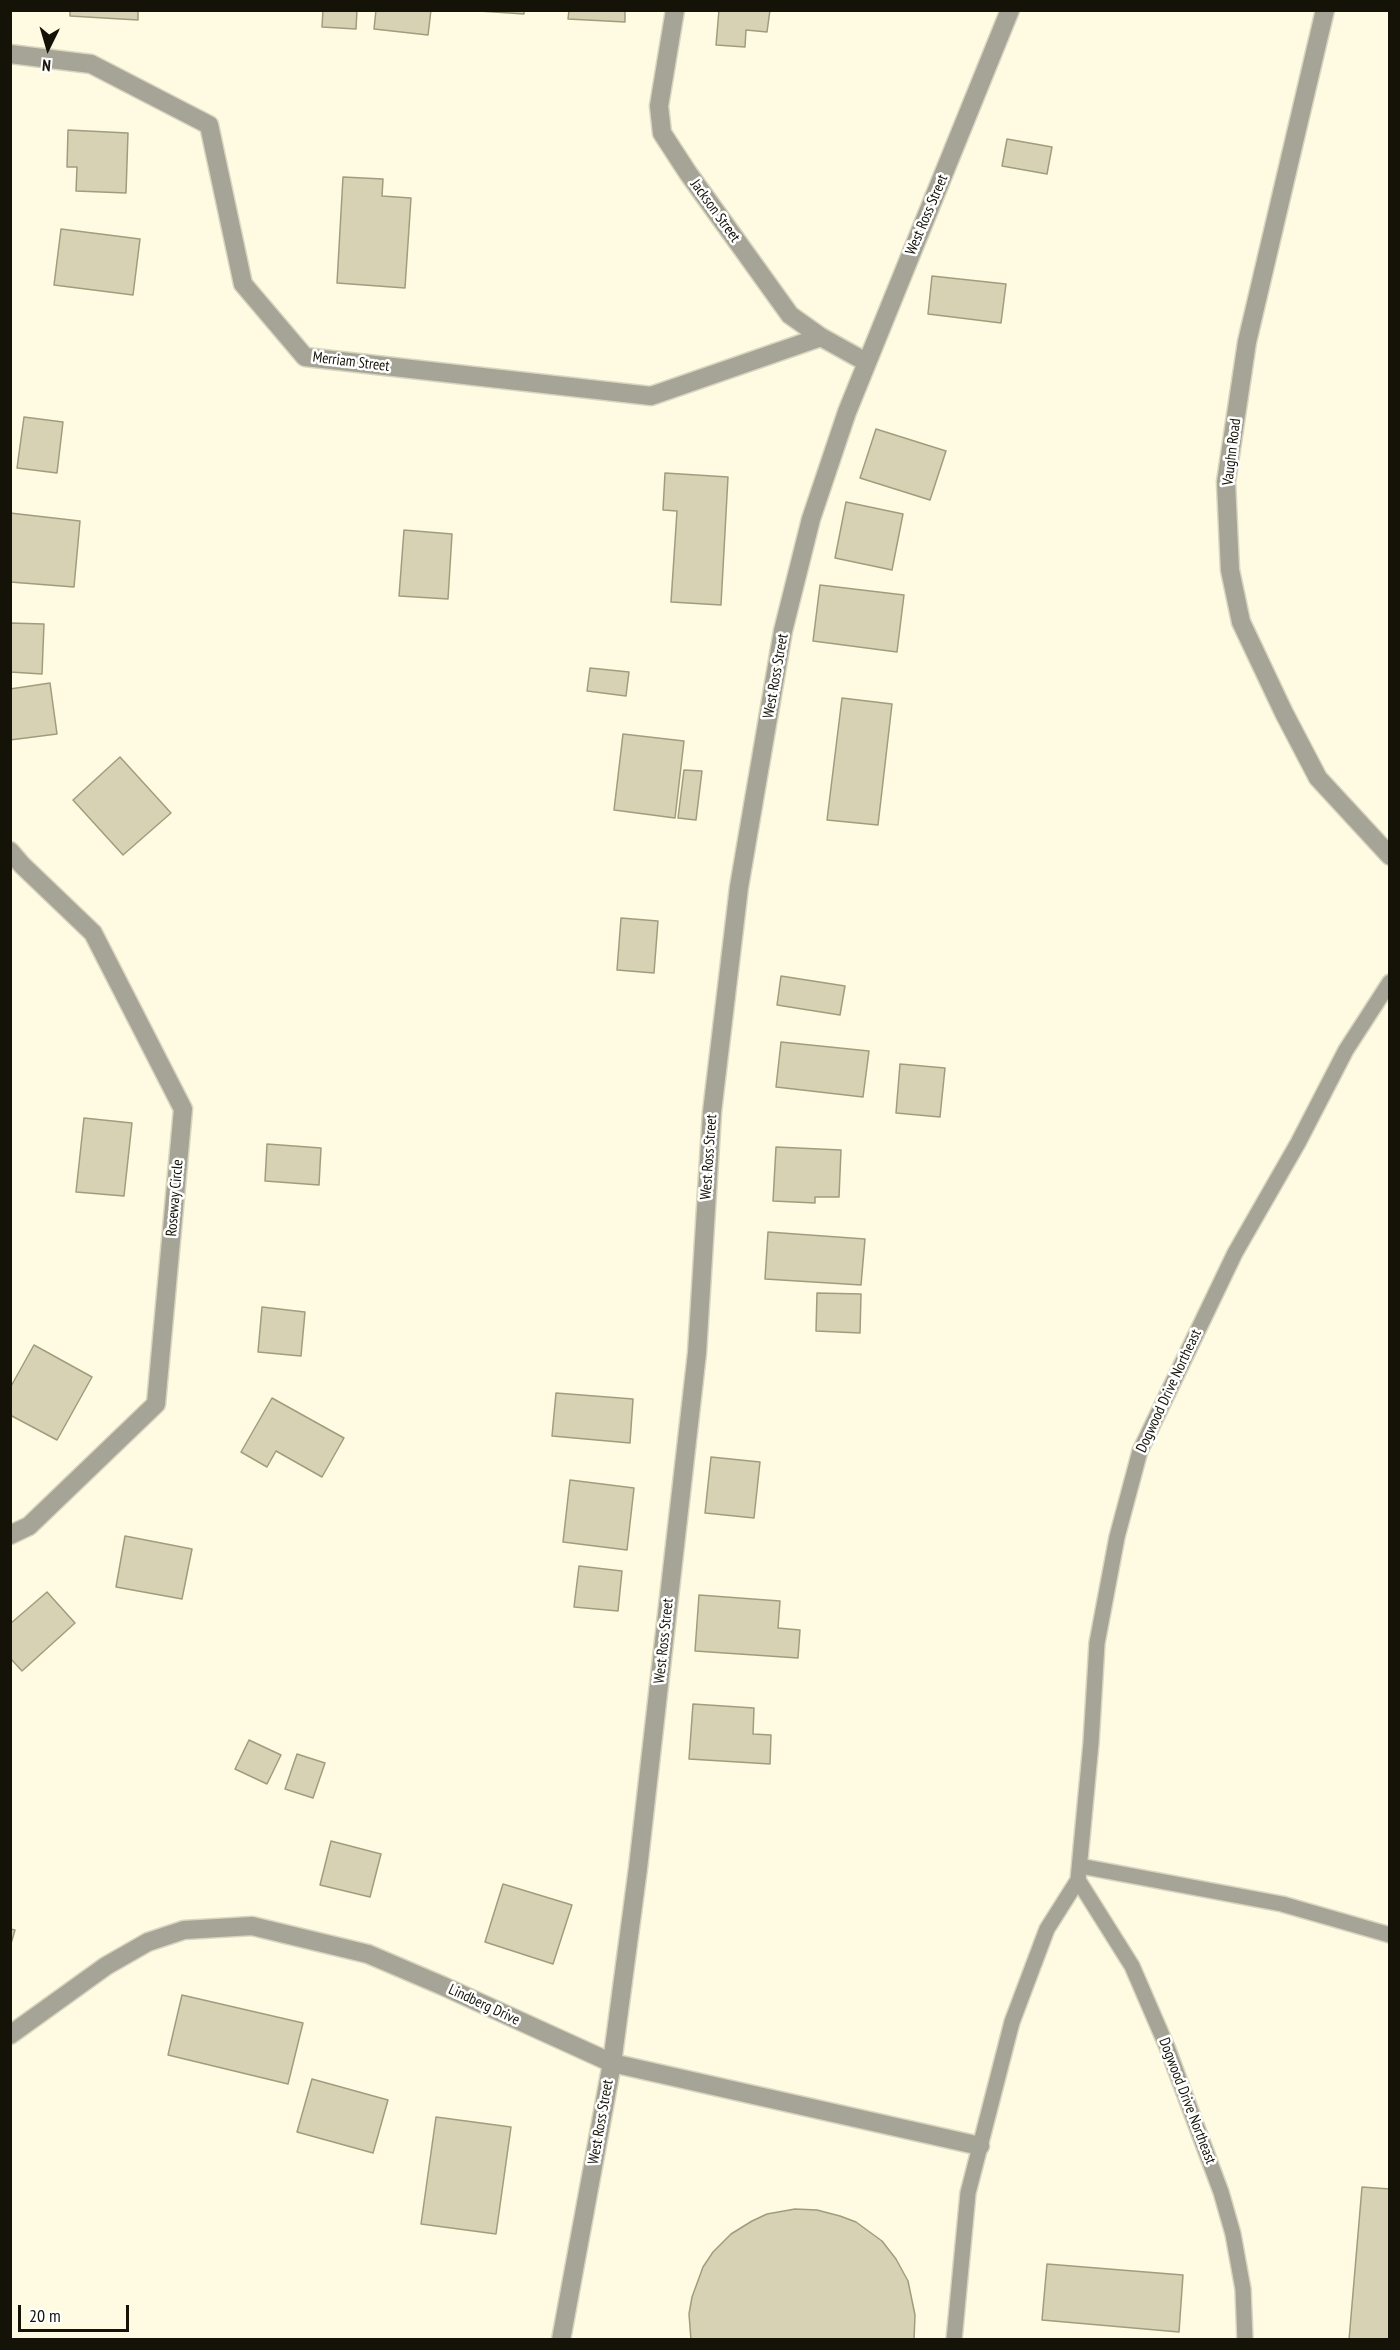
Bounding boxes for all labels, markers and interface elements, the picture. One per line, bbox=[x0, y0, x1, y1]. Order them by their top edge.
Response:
north arrow bbox=[18, 18, 78, 78]
text: N bbox=[41, 56, 52, 76]
street label: West Ross Street bbox=[902, 172, 952, 258]
street label: Jackson Street bbox=[686, 176, 744, 246]
street label: Merriam Street bbox=[312, 348, 390, 376]
street label: Vaughn Road bbox=[1219, 418, 1245, 486]
street label: West Ross Street bbox=[760, 632, 792, 720]
street label: West Ross Street bbox=[697, 1114, 721, 1200]
street label: Roseway Circle bbox=[163, 1159, 187, 1237]
street label: Dogwood Drive Northeast bbox=[1133, 1327, 1205, 1455]
street label: West Ross Street bbox=[651, 1598, 677, 1684]
street label: Lindberg Drive bbox=[446, 1981, 522, 2029]
street label: Dogwood Drive Northeast bbox=[1155, 2035, 1219, 2167]
street label: West Ross Street bbox=[585, 2078, 617, 2166]
scale bar bbox=[21, 2293, 132, 2331]
text: 20 m bbox=[29, 2304, 61, 2327]

